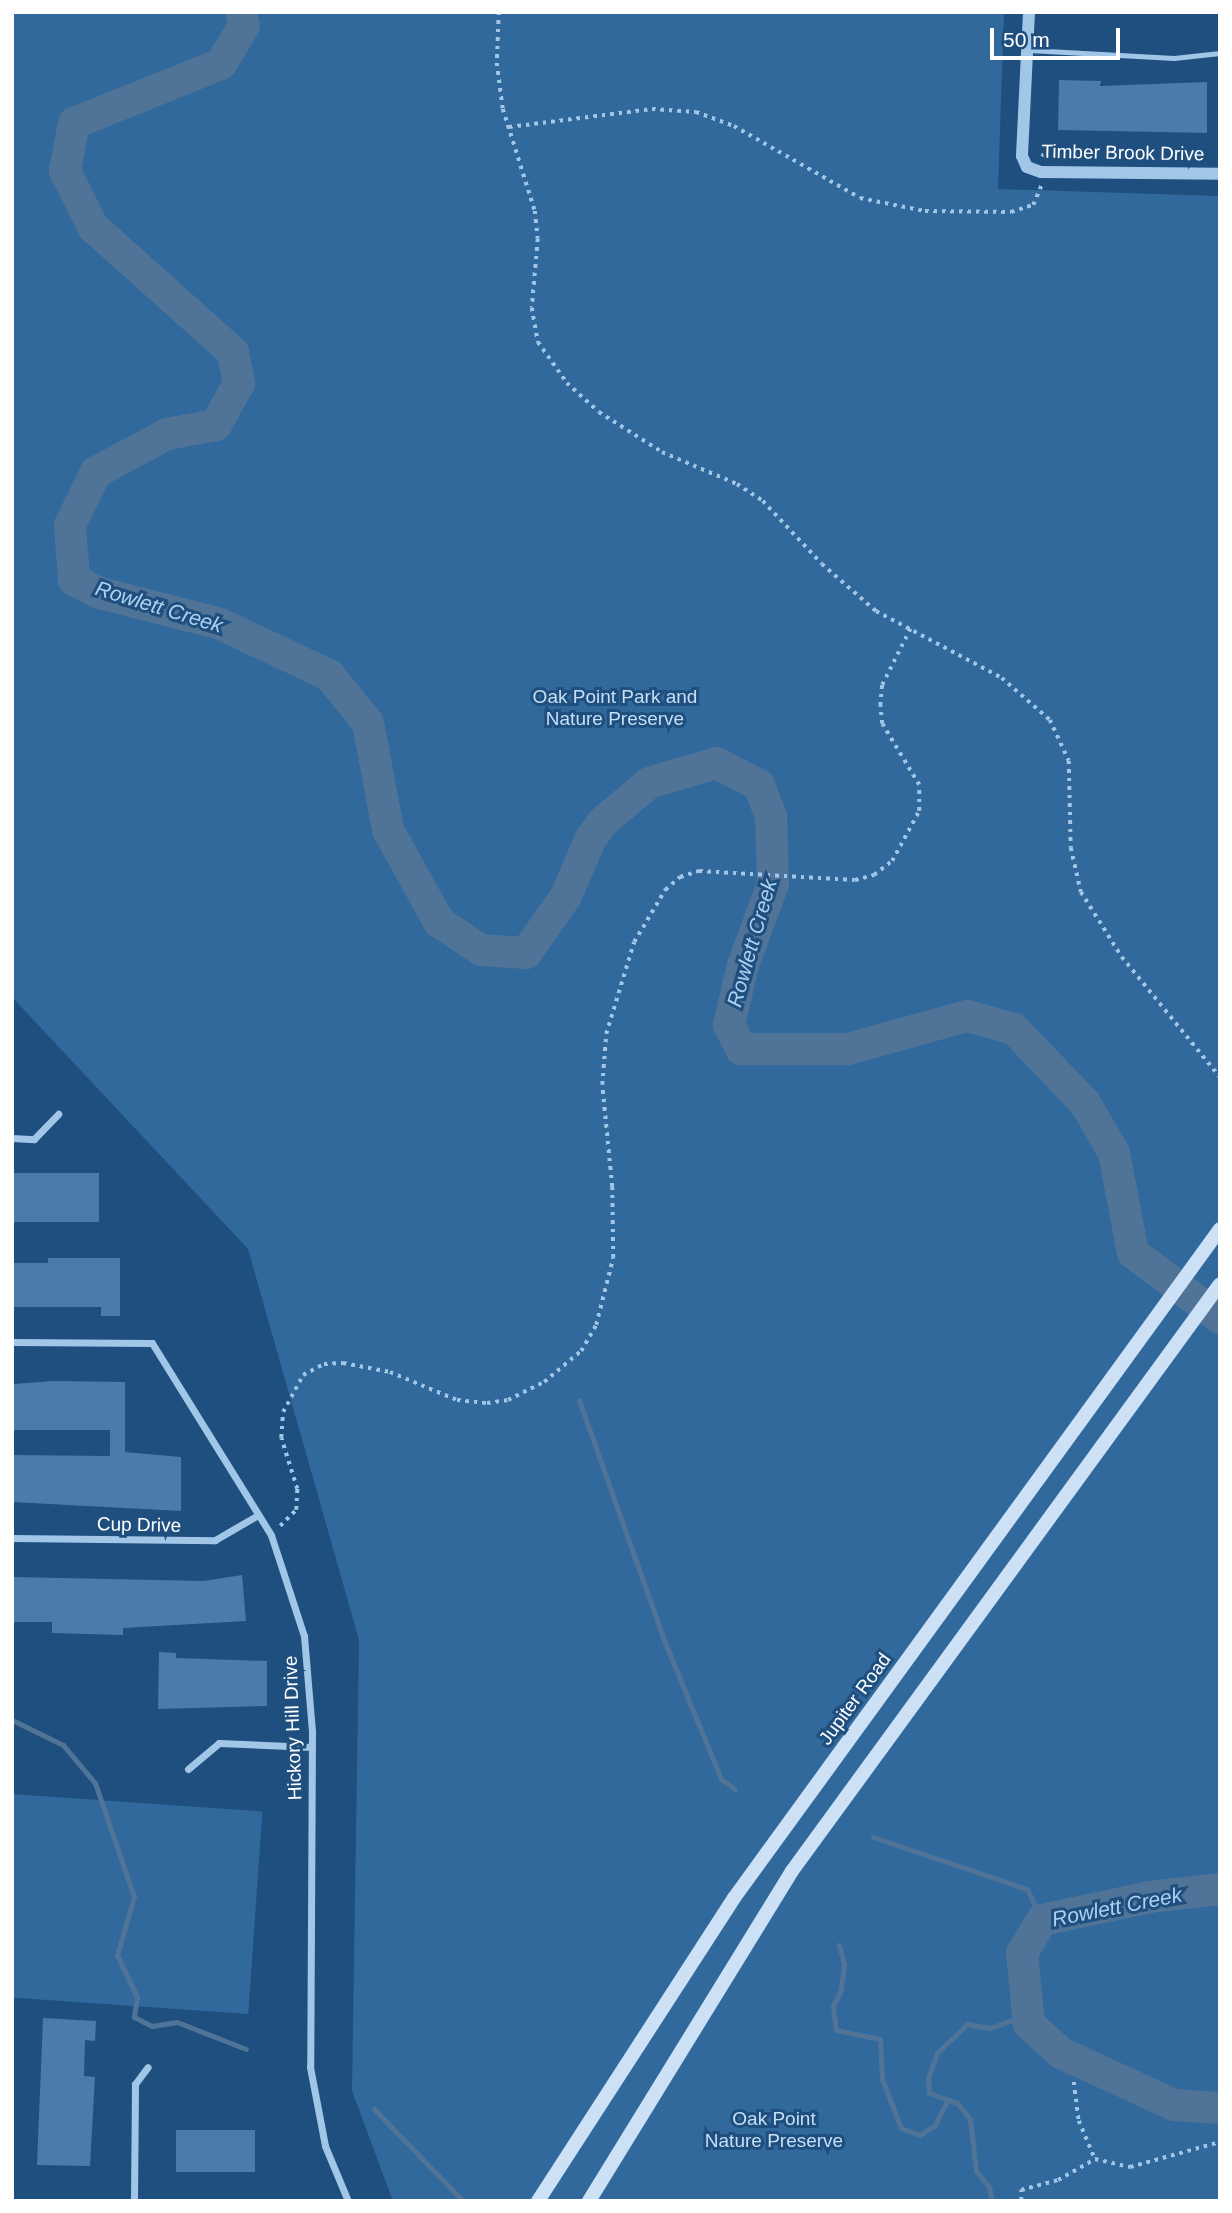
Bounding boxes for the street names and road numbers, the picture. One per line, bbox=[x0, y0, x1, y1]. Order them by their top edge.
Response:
street label: Timber Brook Drive bbox=[1041, 140, 1205, 166]
street label: Cup Drive bbox=[97, 1513, 181, 1537]
street label: Jupiter Road bbox=[814, 1649, 896, 1749]
street label: Hickory Hill Drive bbox=[279, 1655, 307, 1801]

